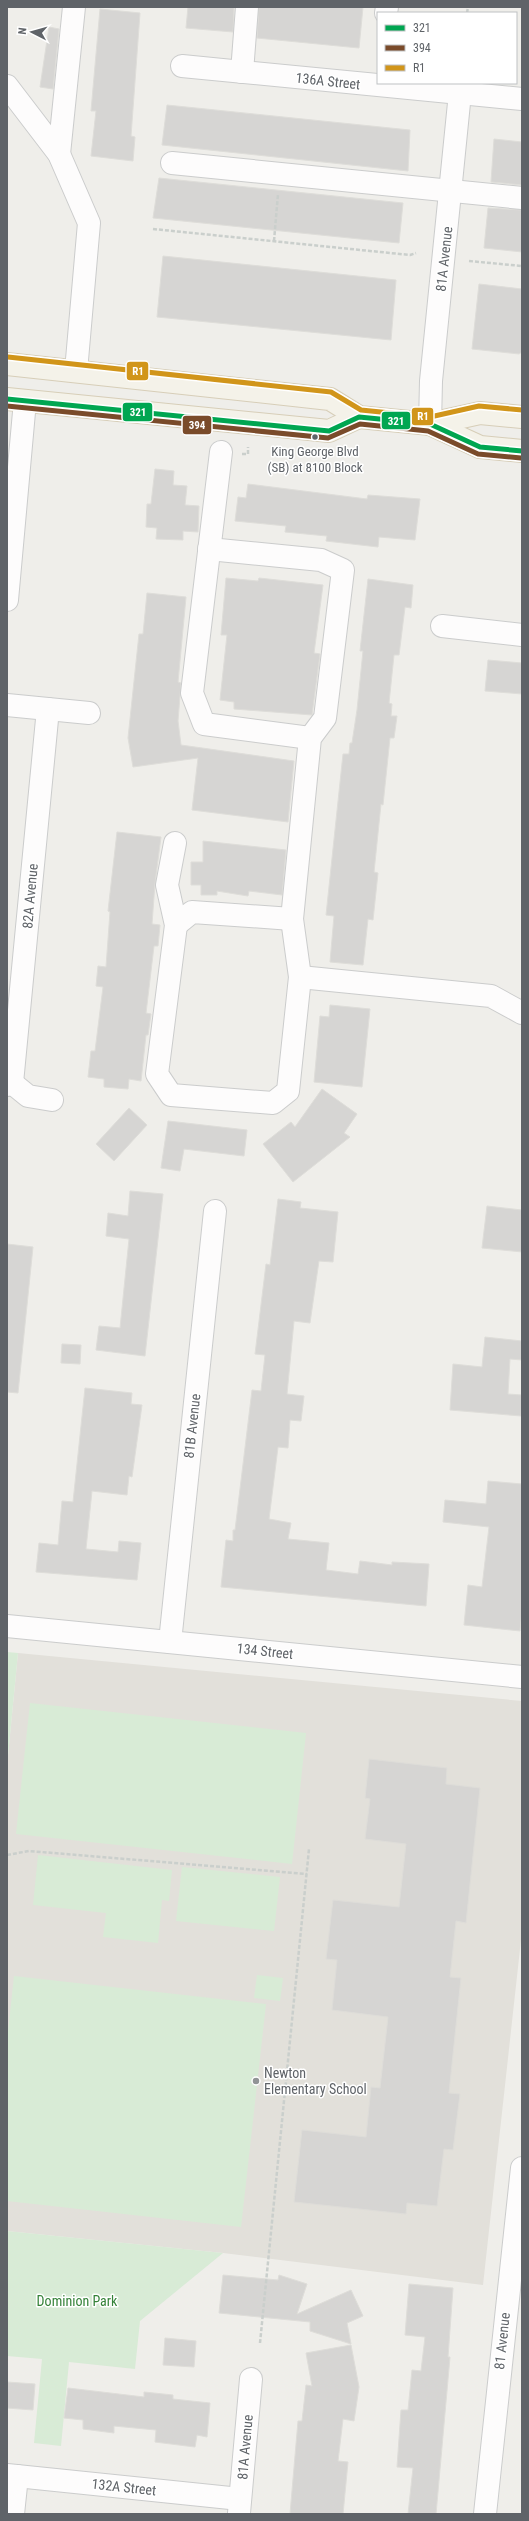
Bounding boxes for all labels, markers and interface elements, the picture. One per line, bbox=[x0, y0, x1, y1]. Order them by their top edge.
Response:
north arrow bbox=[12, 12, 52, 52]
legend bbox=[377, 12, 517, 84]
text: 321 bbox=[413, 21, 431, 35]
text: N bbox=[16, 27, 29, 35]
text: 394 bbox=[413, 41, 431, 55]
text: R1 bbox=[413, 61, 425, 75]
street label: 136A Street bbox=[295, 70, 361, 92]
street label: 81A Avenue bbox=[433, 225, 455, 292]
line badge: R1 bbox=[126, 361, 149, 381]
text: R1 bbox=[132, 365, 144, 378]
line badge: 321 bbox=[122, 402, 153, 422]
text: 321 bbox=[130, 406, 146, 419]
line badge: R1 bbox=[411, 407, 434, 426]
text: R1 bbox=[417, 410, 429, 423]
line badge: 321 bbox=[381, 411, 411, 430]
line badge: 394 bbox=[182, 415, 212, 435]
text: 321 bbox=[388, 415, 404, 428]
text: 394 bbox=[189, 419, 206, 432]
marker: King George Blvd (SB) at 8100 Block bbox=[310, 432, 320, 442]
place label: King George Blvd (SB) at 8100 Block bbox=[267, 444, 363, 475]
street label: 82A Avenue bbox=[19, 862, 41, 929]
street label: 81B Avenue bbox=[181, 1392, 203, 1459]
street label: 134 Street bbox=[236, 1640, 294, 1662]
place label: Newton Elementary School bbox=[264, 2065, 367, 2097]
marker: Newton Elementary School bbox=[251, 2076, 261, 2086]
park label: Dominion Park bbox=[37, 2293, 118, 2309]
street label: 81 Avenue bbox=[491, 2311, 513, 2370]
street label: 81A Avenue bbox=[234, 2413, 256, 2480]
street label: 132A Street bbox=[91, 2476, 157, 2498]

